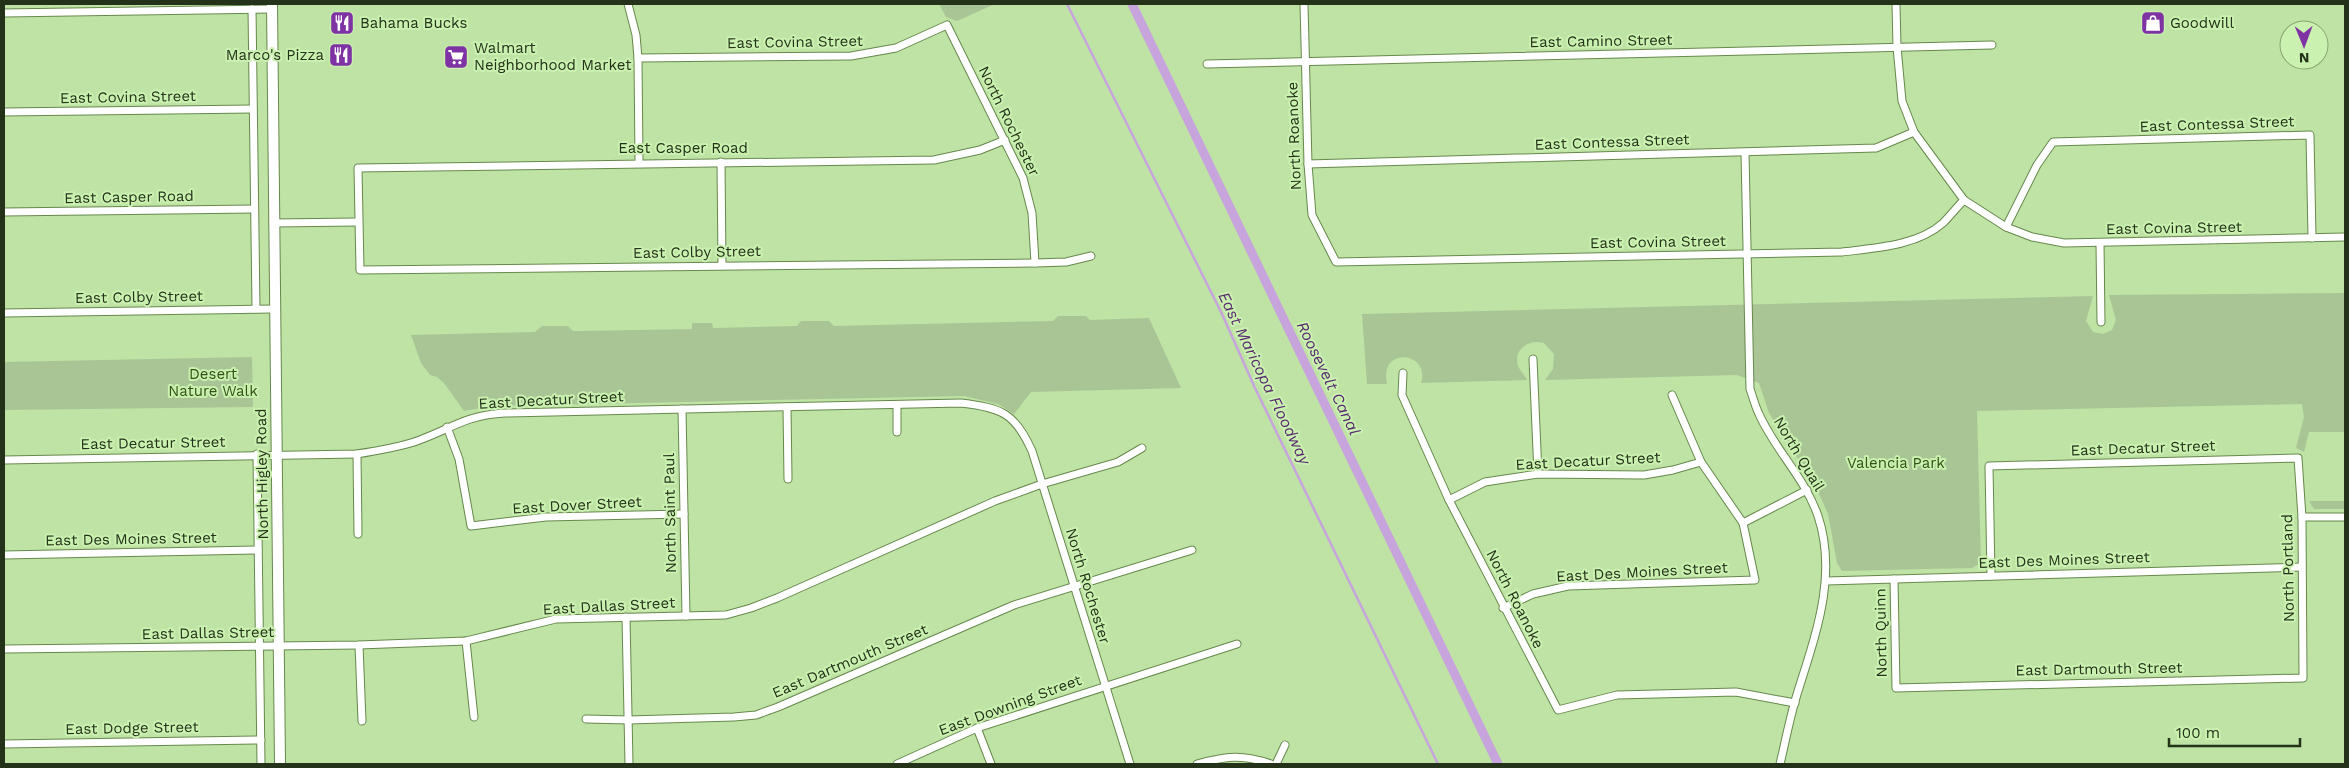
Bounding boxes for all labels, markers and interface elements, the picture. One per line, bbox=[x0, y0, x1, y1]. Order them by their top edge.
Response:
restaurant icon: Bahama Bucks bbox=[329, 10, 355, 36]
shop icon: Goodwill bbox=[2140, 10, 2166, 36]
place label: Bahama Bucks bbox=[360, 14, 467, 32]
place label: Goodwill bbox=[2170, 14, 2234, 32]
north arrow bbox=[2279, 20, 2329, 70]
street label: East Camino Street bbox=[1529, 31, 1673, 51]
street label: East Covina Street bbox=[727, 32, 864, 52]
place label: Walmart Neighborhood Market bbox=[474, 39, 632, 74]
restaurant icon: Marco's Pizza bbox=[328, 42, 354, 68]
supermarket icon: Walmart Neighborhood Market bbox=[443, 44, 469, 70]
place label: Marco's Pizza bbox=[226, 46, 324, 64]
text: N bbox=[2299, 50, 2310, 66]
street label: North Rochester bbox=[975, 63, 1043, 179]
street label: North Roanoke bbox=[1283, 81, 1305, 191]
street label: East Covina Street bbox=[60, 87, 197, 107]
street label: East Contessa Street bbox=[2139, 112, 2295, 136]
street label: East Contessa Street bbox=[1534, 130, 1690, 154]
street label: East Casper Road bbox=[618, 139, 748, 157]
street label: East Casper Road bbox=[64, 187, 194, 207]
street label: East Covina Street bbox=[2106, 218, 2243, 238]
street label: East Covina Street bbox=[1590, 232, 1727, 252]
street label: East Colby Street bbox=[633, 242, 762, 262]
street label: East Colby Street bbox=[75, 287, 204, 307]
water label: East Maricopa Floodway bbox=[1214, 289, 1315, 468]
water label: Roosevelt Canal bbox=[1293, 318, 1364, 438]
park label: Desert Nature Walk bbox=[168, 365, 258, 400]
street label: East Decatur Street bbox=[478, 387, 625, 413]
street label: North Higley Road bbox=[252, 408, 272, 540]
street label: North Quail bbox=[1770, 413, 1829, 495]
street label: East Decatur Street bbox=[80, 433, 226, 453]
street label: East Decatur Street bbox=[2070, 436, 2216, 460]
street label: East Decatur Street bbox=[1515, 448, 1662, 474]
street label: North Saint Paul bbox=[660, 452, 680, 573]
park label: Valencia Park bbox=[1847, 454, 1945, 472]
street label: East Dover Street bbox=[512, 493, 643, 517]
street label: North Portland bbox=[2278, 514, 2298, 622]
street label: North Rochester bbox=[1062, 526, 1114, 646]
street label: East Des Moines Street bbox=[45, 528, 218, 549]
street label: North Roanoke bbox=[1482, 547, 1548, 651]
street label: East Des Moines Street bbox=[1978, 548, 2151, 572]
street label: East Des Moines Street bbox=[1556, 558, 1729, 585]
street label: North Quinn bbox=[1871, 588, 1891, 678]
street label: East Dallas Street bbox=[542, 594, 676, 618]
street label: East Dartmouth Street bbox=[770, 620, 931, 702]
street label: East Dallas Street bbox=[142, 623, 275, 643]
street label: East Dartmouth Street bbox=[2015, 659, 2183, 679]
street label: East Downing Street bbox=[936, 671, 1084, 739]
scale bar bbox=[2169, 716, 2300, 748]
street label: East Dodge Street bbox=[65, 718, 200, 738]
text: 100 m bbox=[2176, 724, 2220, 742]

